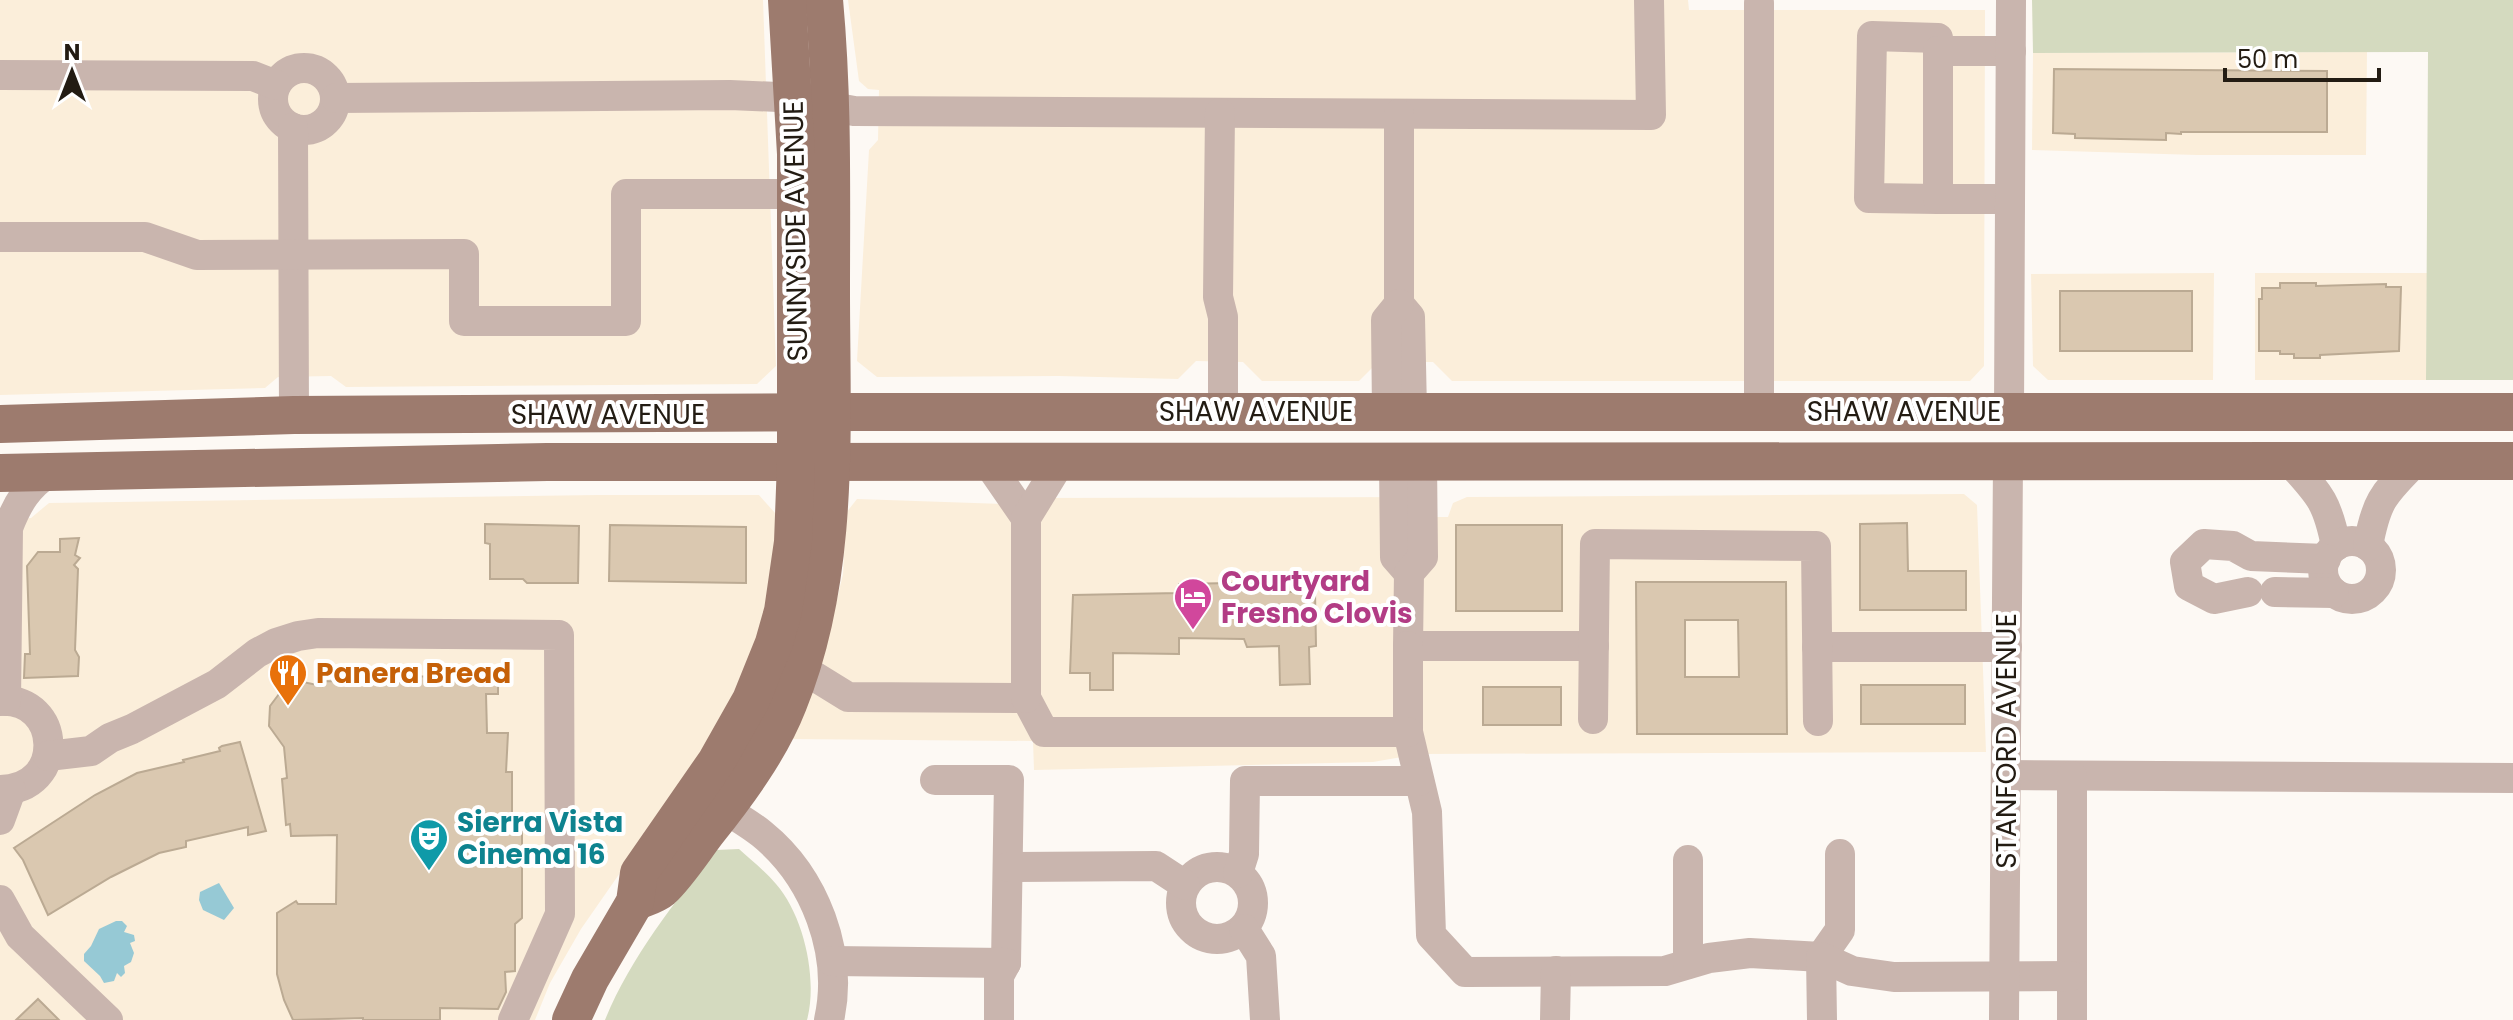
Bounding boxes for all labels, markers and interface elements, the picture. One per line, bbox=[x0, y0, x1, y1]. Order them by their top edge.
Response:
north arrow bbox=[32, 32, 112, 112]
scale bar bbox=[2225, 32, 2379, 82]
text: N bbox=[64, 37, 80, 68]
text: 50 m bbox=[2237, 43, 2298, 76]
street label: SUNNYSIDE AVENUE bbox=[774, 100, 817, 362]
street label: SHAW AVENUE bbox=[1159, 392, 1353, 431]
street label: SHAW AVENUE bbox=[1807, 392, 2001, 431]
street label: SHAW AVENUE bbox=[511, 395, 705, 434]
place label: Courtyard Fresno Clovis bbox=[1221, 562, 1413, 633]
hotel icon: Courtyard Fresno Clovis bbox=[1172, 576, 1214, 631]
street label: STANFORD AVENUE bbox=[1987, 613, 2026, 869]
restaurant icon: Panera Bread bbox=[267, 652, 309, 707]
place label: Panera Bread bbox=[316, 654, 511, 693]
place label: Sierra Vista Cinema 16 bbox=[457, 803, 623, 874]
theatre icon: Sierra Vista Cinema 16 bbox=[408, 817, 450, 872]

